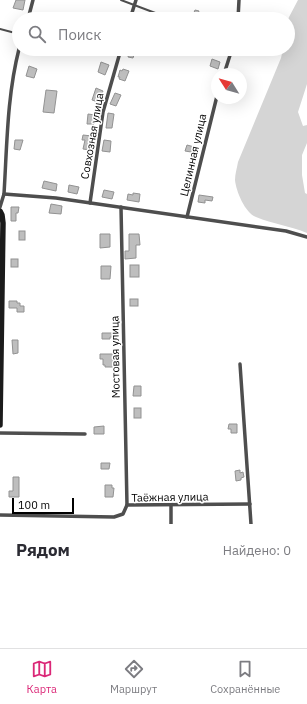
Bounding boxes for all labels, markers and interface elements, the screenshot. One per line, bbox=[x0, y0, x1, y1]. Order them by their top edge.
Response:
search box bbox=[12, 12, 295, 56]
icon: search bbox=[26, 23, 48, 45]
text: Поиск bbox=[58, 25, 101, 44]
north arrow bbox=[211, 68, 247, 104]
street label: Совхозная улица bbox=[78, 92, 106, 180]
street label: Целинная улица bbox=[177, 112, 209, 198]
street label: Мостовая улица bbox=[107, 315, 123, 399]
street label: Таёжная улица bbox=[131, 489, 209, 505]
scale bar bbox=[12, 496, 74, 515]
text: 100 m bbox=[18, 498, 50, 512]
text: Рядом bbox=[16, 539, 70, 561]
text: Найдено: 0 bbox=[223, 542, 291, 559]
tab: Карта bbox=[27, 658, 57, 696]
tab: Маршрут bbox=[110, 658, 157, 696]
tab: Сохранённые bbox=[210, 658, 280, 696]

